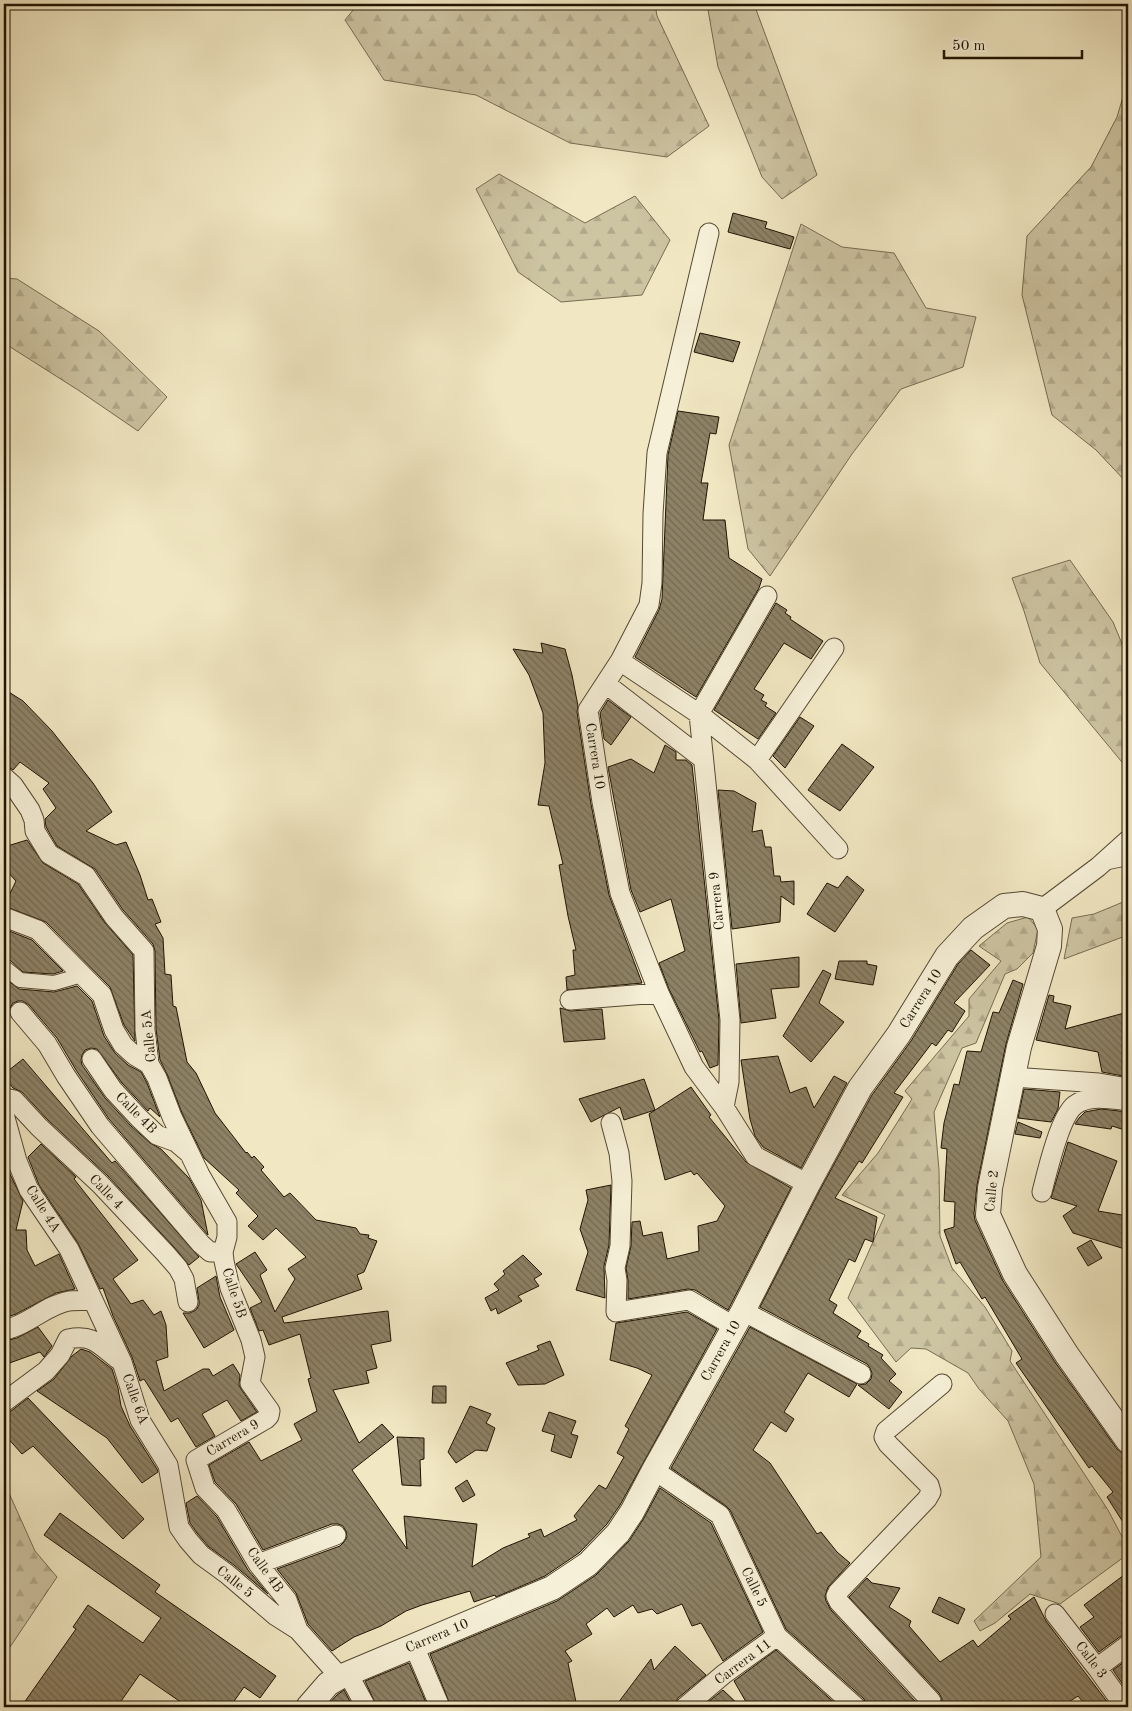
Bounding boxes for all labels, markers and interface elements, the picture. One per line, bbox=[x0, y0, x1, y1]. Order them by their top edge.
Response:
scale bar bbox=[944, 28, 1082, 60]
text: 50 m bbox=[952, 39, 986, 54]
street label: Carrera 10 bbox=[583, 722, 607, 790]
street label: Carrera 9 bbox=[707, 871, 727, 931]
street label: Carrera 10 bbox=[897, 967, 945, 1031]
street label: Calle 5A bbox=[139, 1009, 159, 1063]
street label: Calle 4B bbox=[113, 1090, 159, 1136]
street label: Calle 2 bbox=[983, 1169, 1001, 1213]
street label: Calle 4 bbox=[86, 1172, 126, 1212]
street label: Calle 4A bbox=[23, 1183, 63, 1235]
street label: Calle 5B bbox=[219, 1266, 249, 1320]
street label: Carrera 10 bbox=[699, 1318, 743, 1384]
street label: Calle 6A bbox=[119, 1372, 151, 1427]
street label: Carrera 9 bbox=[204, 1417, 262, 1459]
street label: Calle 4B bbox=[244, 1545, 286, 1595]
street label: Calle 5 bbox=[214, 1563, 256, 1601]
street label: Calle 5 bbox=[738, 1565, 770, 1609]
street label: Carrera 10 bbox=[403, 1616, 471, 1656]
street label: Carrera 11 bbox=[712, 1636, 774, 1688]
street label: Calle 3 bbox=[1073, 1639, 1109, 1681]

